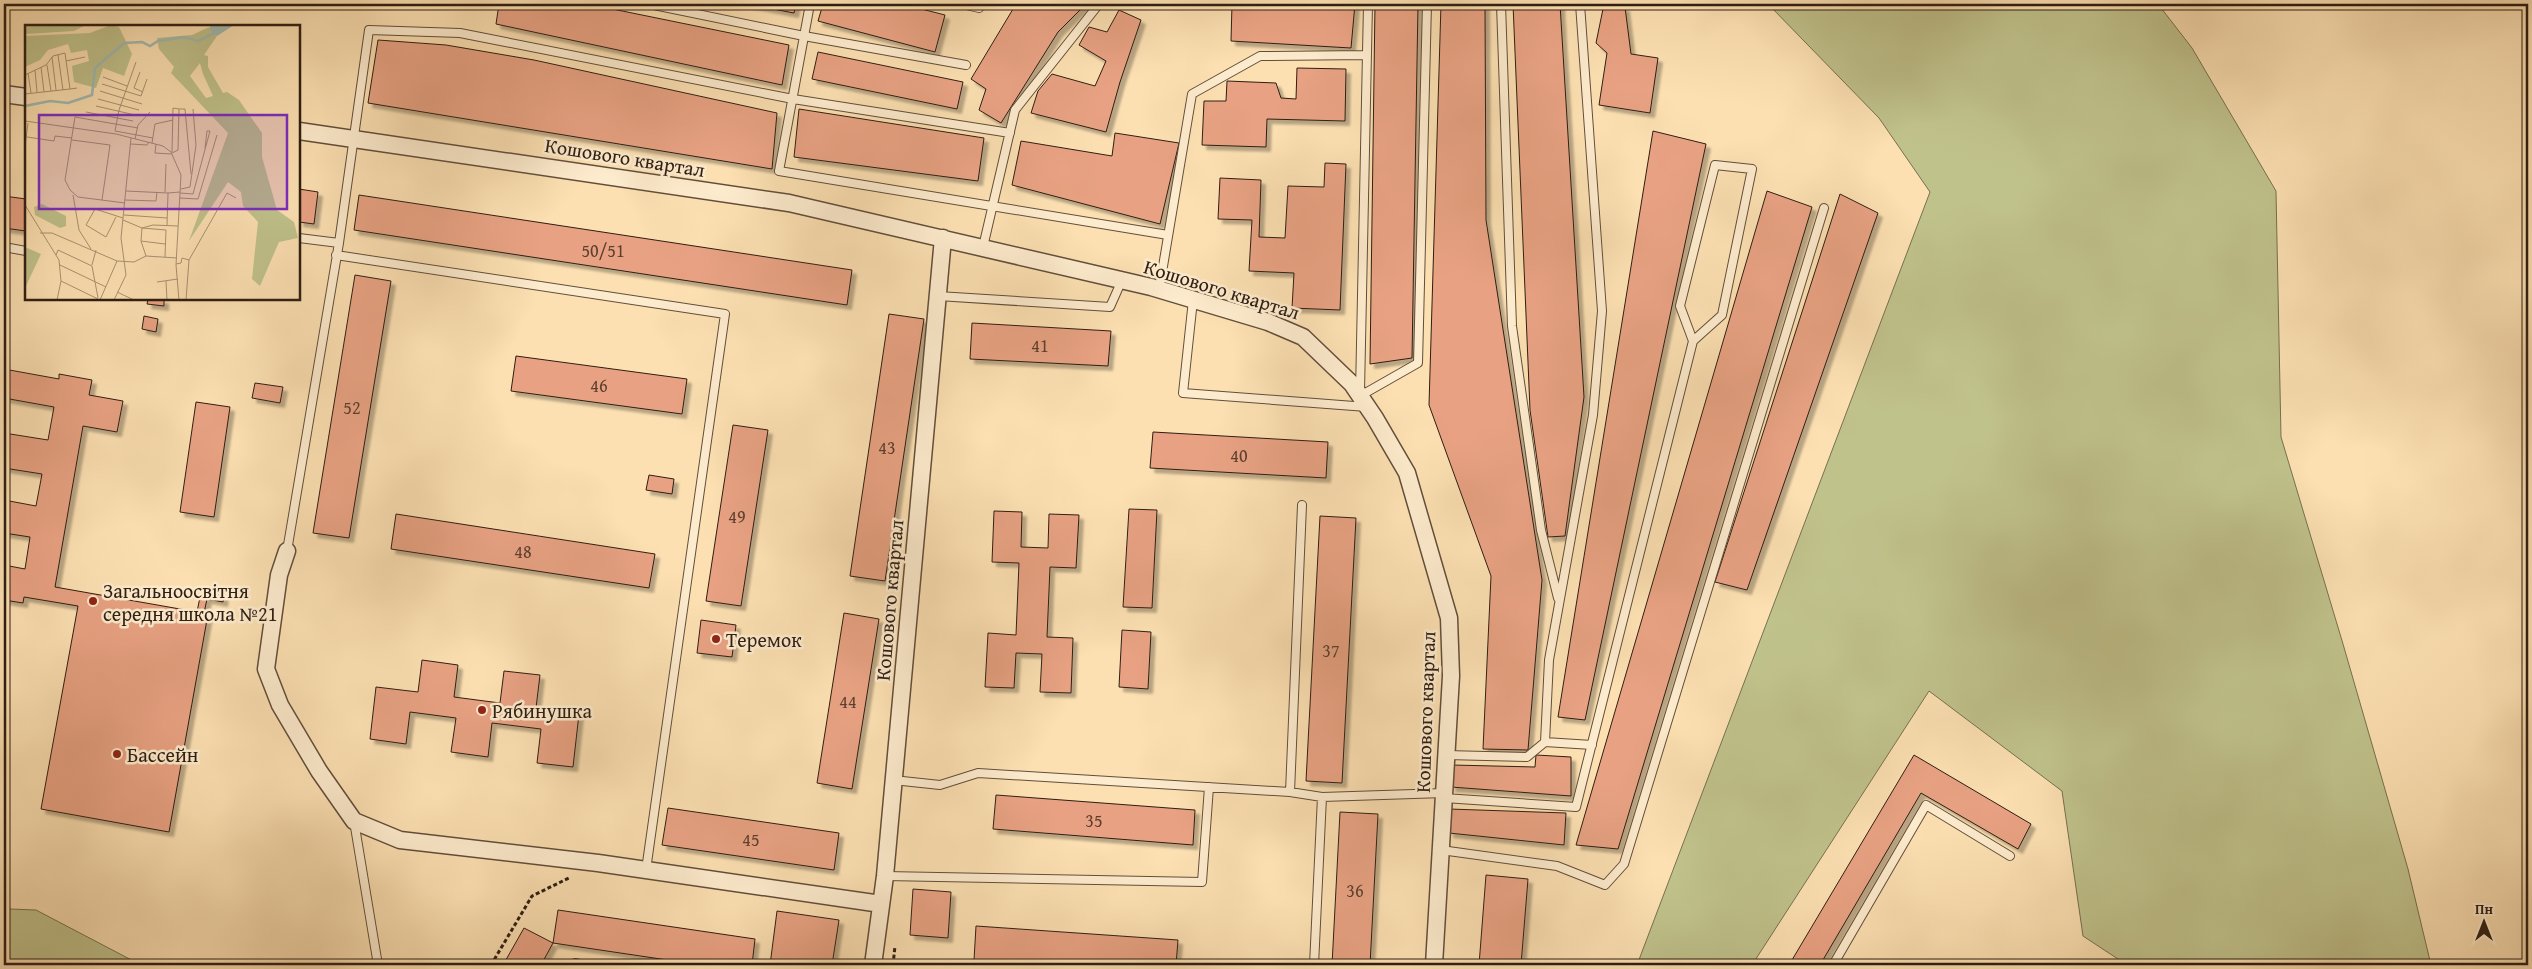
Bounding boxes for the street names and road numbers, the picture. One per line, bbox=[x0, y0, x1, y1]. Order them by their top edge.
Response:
street label: Кошового квартал bbox=[543, 130, 707, 184]
street label: Кошового квартал bbox=[1140, 252, 1304, 326]
street label: Кошового квартал bbox=[868, 518, 910, 682]
street label: Кошового квартал bbox=[1408, 631, 1442, 793]

